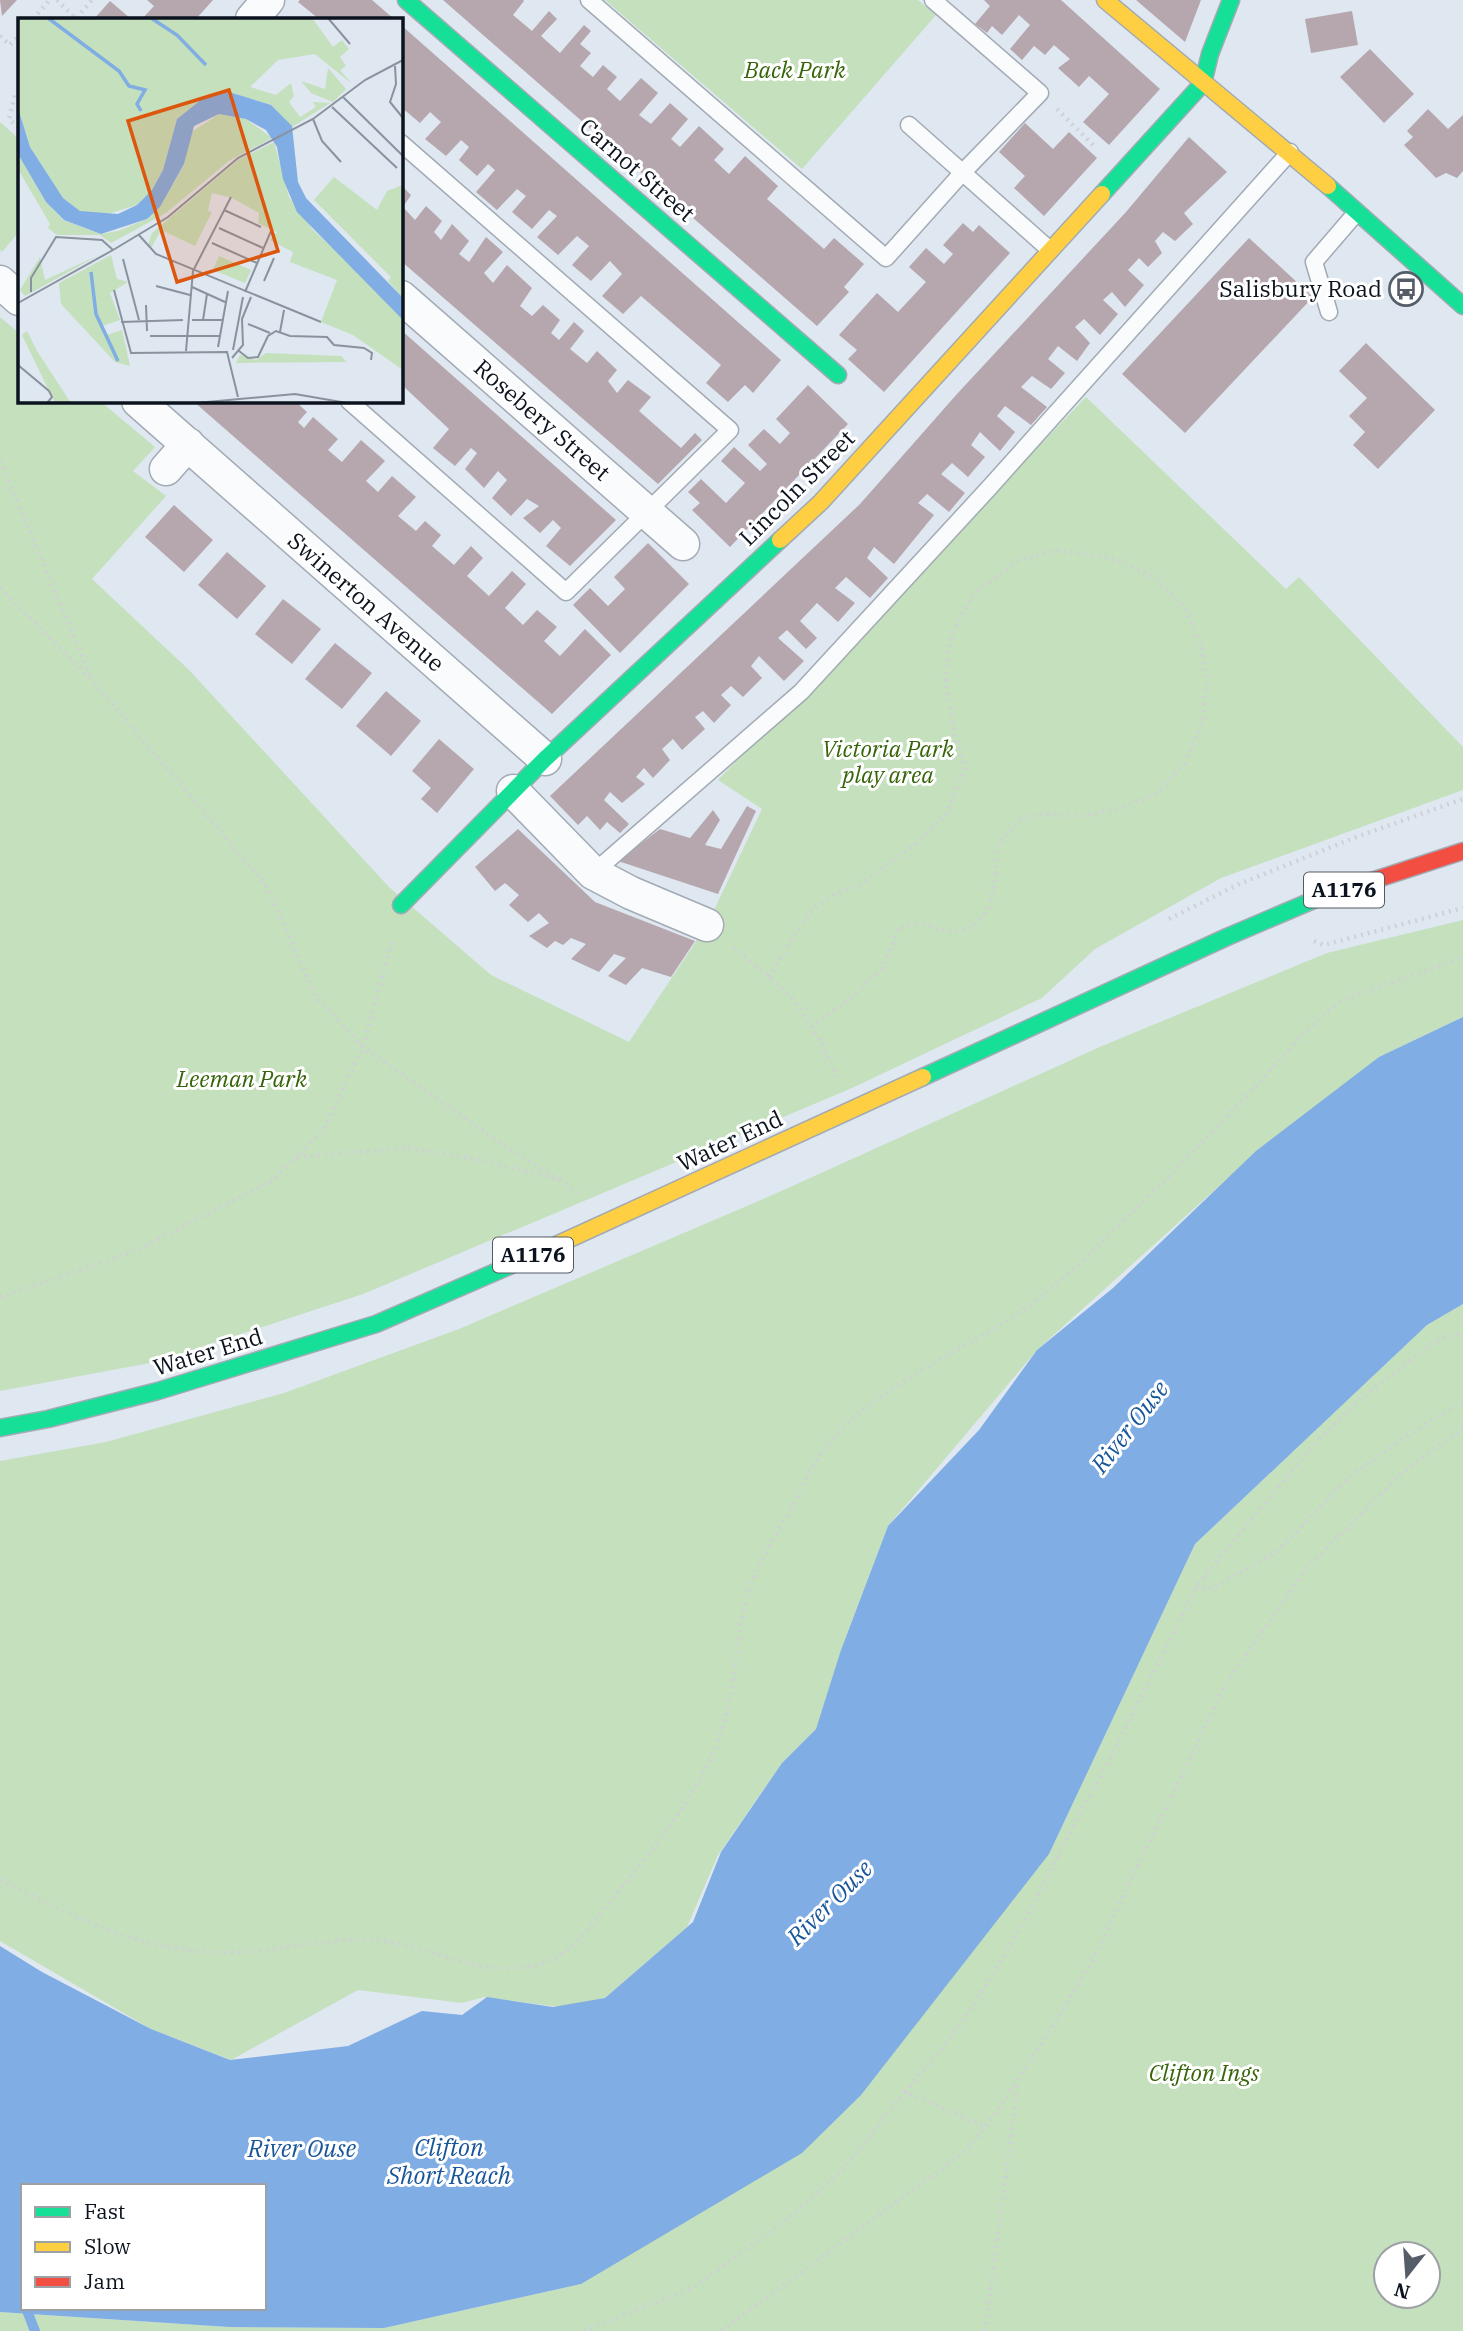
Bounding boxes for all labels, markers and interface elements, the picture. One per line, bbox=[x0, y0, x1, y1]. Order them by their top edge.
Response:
inset map bbox=[18, 18, 402, 402]
park label: Back Park bbox=[743, 54, 847, 84]
street label: Carnot Street bbox=[574, 111, 702, 228]
bus stop icon: Salisbury Road bbox=[1387, 270, 1425, 308]
place label: Salisbury Road bbox=[1219, 273, 1382, 303]
street label: Rosebery Street bbox=[468, 352, 617, 487]
street label: Lincoln Street bbox=[732, 423, 861, 552]
street label: Swinerton Avenue bbox=[282, 525, 451, 678]
park label: Victoria Park play area bbox=[822, 733, 955, 789]
road number: A1176 bbox=[1304, 872, 1384, 908]
park label: Leeman Park bbox=[176, 1063, 308, 1093]
street label: Water End bbox=[672, 1103, 787, 1177]
road number: A1176 bbox=[493, 1238, 573, 1272]
street label: Water End bbox=[149, 1320, 266, 1382]
water label: River Ouse bbox=[1083, 1374, 1175, 1480]
water label: River Ouse bbox=[779, 1852, 879, 1953]
park label: Clifton Ings bbox=[1149, 2057, 1260, 2087]
water label: Clifton Short Reach bbox=[386, 2131, 511, 2191]
water label: River Ouse bbox=[247, 2132, 357, 2164]
legend bbox=[21, 2184, 266, 2310]
text: Fast bbox=[84, 2197, 125, 2225]
text: Slow bbox=[84, 2232, 131, 2260]
north arrow bbox=[1372, 2240, 1442, 2310]
text: Jam bbox=[84, 2267, 125, 2295]
text: N bbox=[1391, 2278, 1413, 2305]

